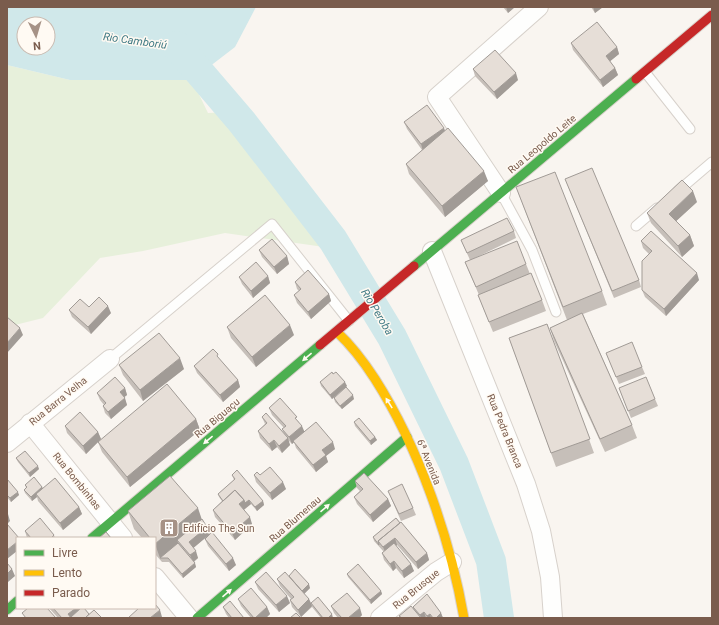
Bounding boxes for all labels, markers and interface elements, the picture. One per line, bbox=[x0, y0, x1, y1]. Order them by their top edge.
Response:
north arrow bbox=[16, 16, 56, 56]
water label: Rio Camboriú bbox=[102, 30, 168, 52]
text: N bbox=[32, 39, 41, 52]
street label: Rua Leopoldo Leite bbox=[506, 112, 578, 176]
water label: Rio Peroba bbox=[358, 287, 396, 338]
one-way arrow bbox=[302, 352, 313, 361]
street label: Rua Barra Velha bbox=[27, 375, 89, 427]
street label: Rua Pedra Branca bbox=[485, 392, 525, 470]
street label: Rua Biguaçu bbox=[192, 396, 242, 440]
one-way arrow bbox=[386, 397, 393, 409]
one-way arrow bbox=[202, 436, 213, 445]
street label: 6ª Avenida bbox=[415, 438, 443, 486]
street label: Rua Bombinhas bbox=[51, 450, 103, 512]
street label: Rua Blumenau bbox=[267, 494, 323, 544]
one-way arrow bbox=[320, 503, 331, 512]
building icon: Edifício The Sun bbox=[158, 517, 180, 539]
place label: Edifício The Sun bbox=[183, 523, 255, 534]
legend bbox=[16, 537, 156, 609]
text: Livre bbox=[52, 546, 78, 560]
text: Lento bbox=[52, 566, 82, 580]
street label: Rua Brusque bbox=[391, 567, 441, 611]
text: Parado bbox=[52, 586, 90, 600]
one-way arrow bbox=[222, 588, 232, 597]

